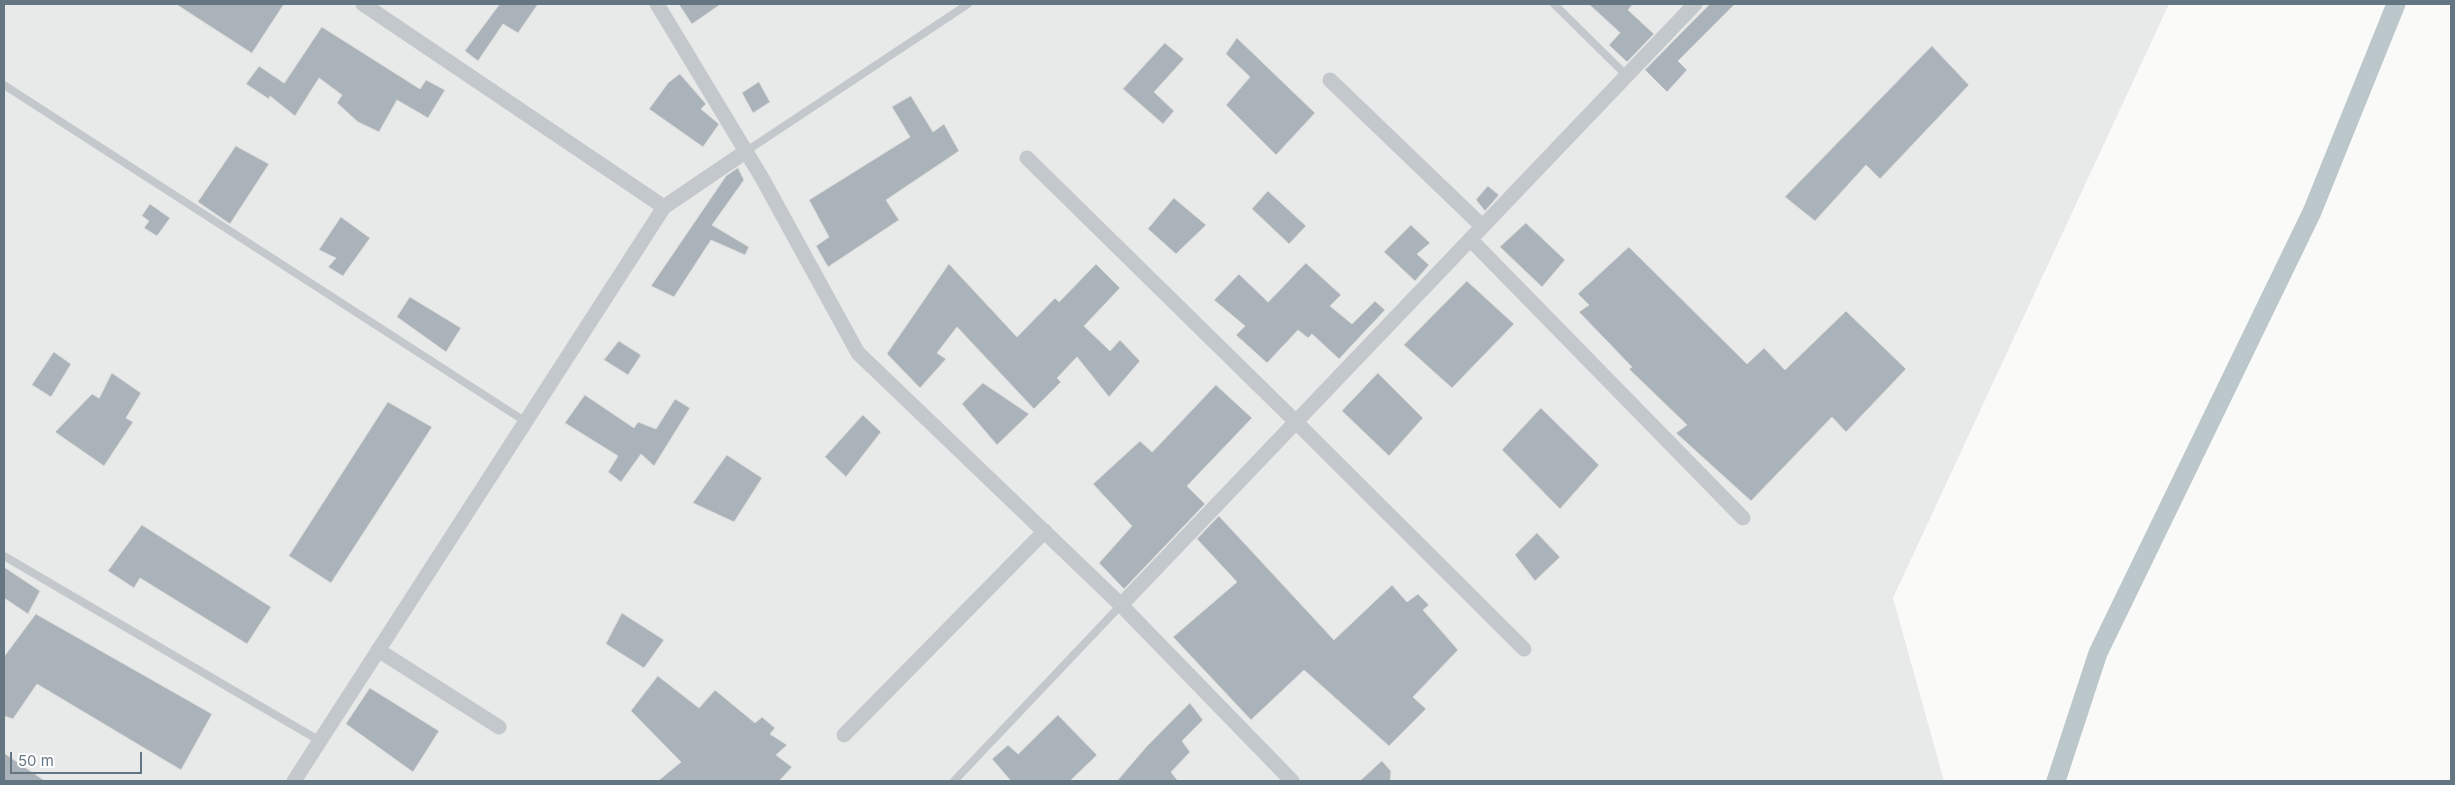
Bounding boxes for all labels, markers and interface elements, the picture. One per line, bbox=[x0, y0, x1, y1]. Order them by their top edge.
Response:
scale bar bbox=[12, 742, 145, 774]
text: 50 m bbox=[18, 751, 54, 770]

